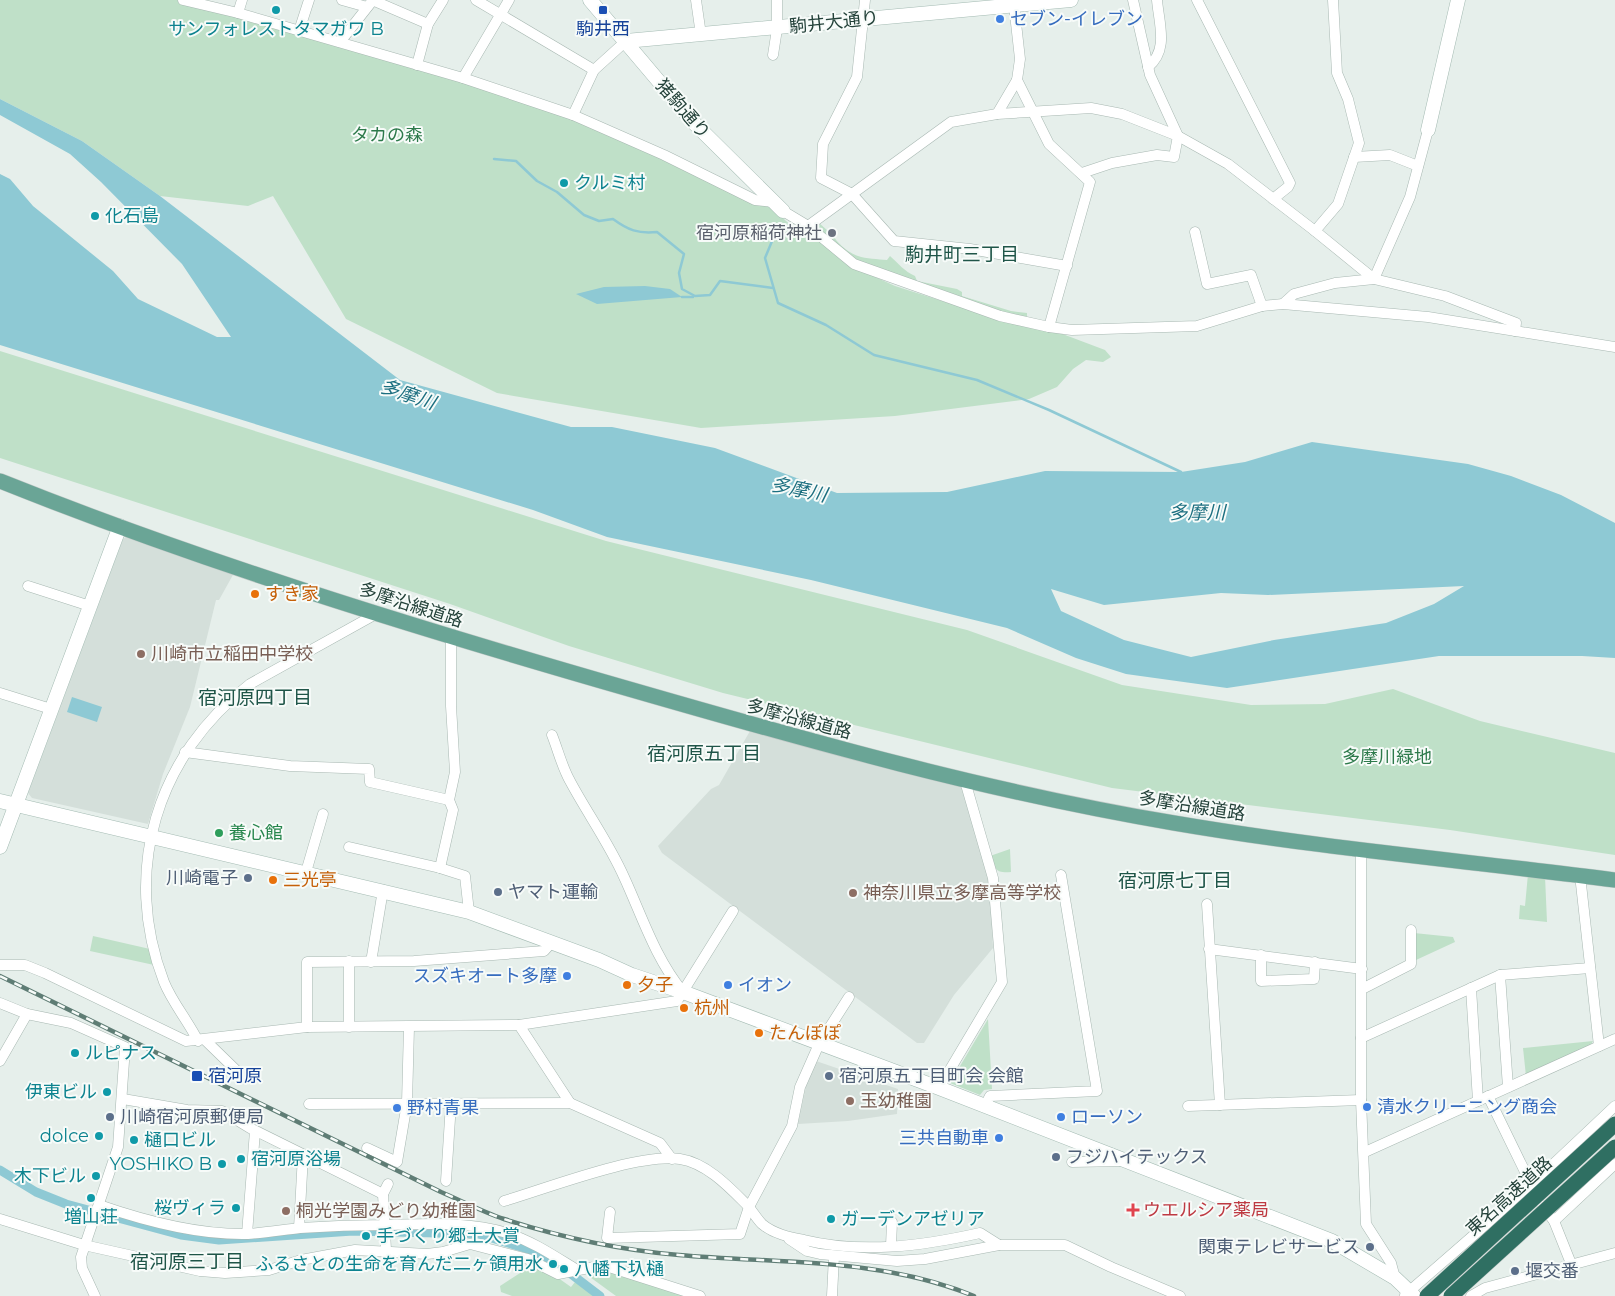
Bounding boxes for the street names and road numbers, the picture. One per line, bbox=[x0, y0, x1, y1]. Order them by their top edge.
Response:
street label: 駒井大通り bbox=[788, 6, 880, 38]
street label: 猪駒通り bbox=[651, 75, 715, 143]
street label: 多摩沿線道路 bbox=[356, 578, 466, 632]
street label: 多摩沿線道路 bbox=[744, 694, 854, 744]
street label: 多摩沿線道路 bbox=[1137, 787, 1247, 825]
street label: 東名高速道路 bbox=[1462, 1152, 1556, 1240]

